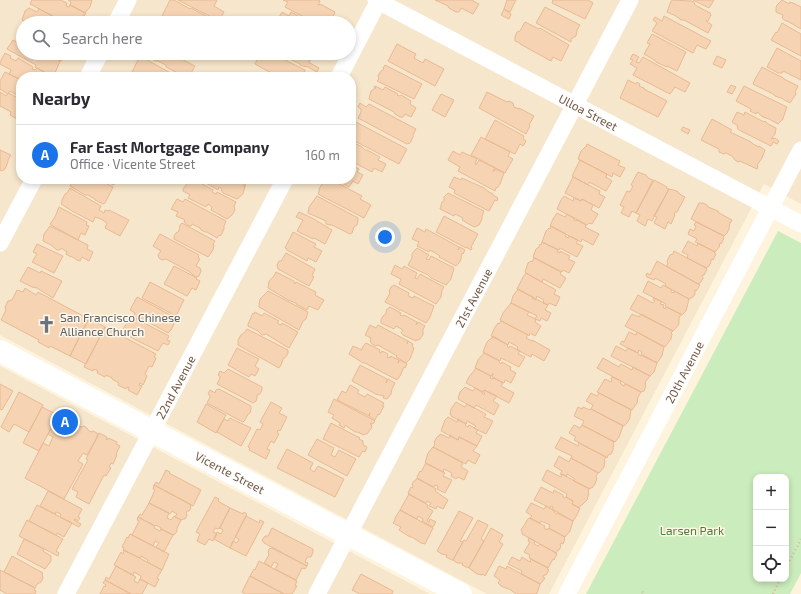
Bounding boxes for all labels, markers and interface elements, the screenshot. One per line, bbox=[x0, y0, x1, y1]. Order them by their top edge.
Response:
search box bbox=[16, 16, 356, 60]
icon: search bbox=[30, 27, 52, 49]
text: Search here bbox=[62, 29, 143, 47]
text: Nearby bbox=[32, 88, 90, 108]
street label: Ulloa Street bbox=[556, 91, 621, 133]
text: Far East Mortgage Company bbox=[70, 138, 269, 156]
text: A bbox=[41, 147, 49, 163]
text: 160 m bbox=[305, 147, 340, 163]
text: Office · Vicente Street bbox=[70, 156, 195, 172]
your location bbox=[375, 227, 395, 247]
street label: 21st Avenue bbox=[452, 266, 494, 330]
place label: San Francisco Chinese Alliance Church bbox=[60, 310, 181, 338]
church icon: San Francisco Chinese Alliance Church bbox=[37, 314, 57, 334]
street label: 20th Avenue bbox=[662, 339, 706, 405]
street label: 22nd Avenue bbox=[153, 353, 198, 421]
pin: A bbox=[52, 407, 78, 437]
street label: Vicente Street bbox=[193, 448, 268, 496]
map controls bbox=[753, 474, 789, 582]
button: + bbox=[753, 474, 789, 510]
button: − bbox=[753, 510, 789, 546]
park label: Larsen Park bbox=[660, 523, 724, 537]
button: locate bbox=[753, 546, 789, 582]

